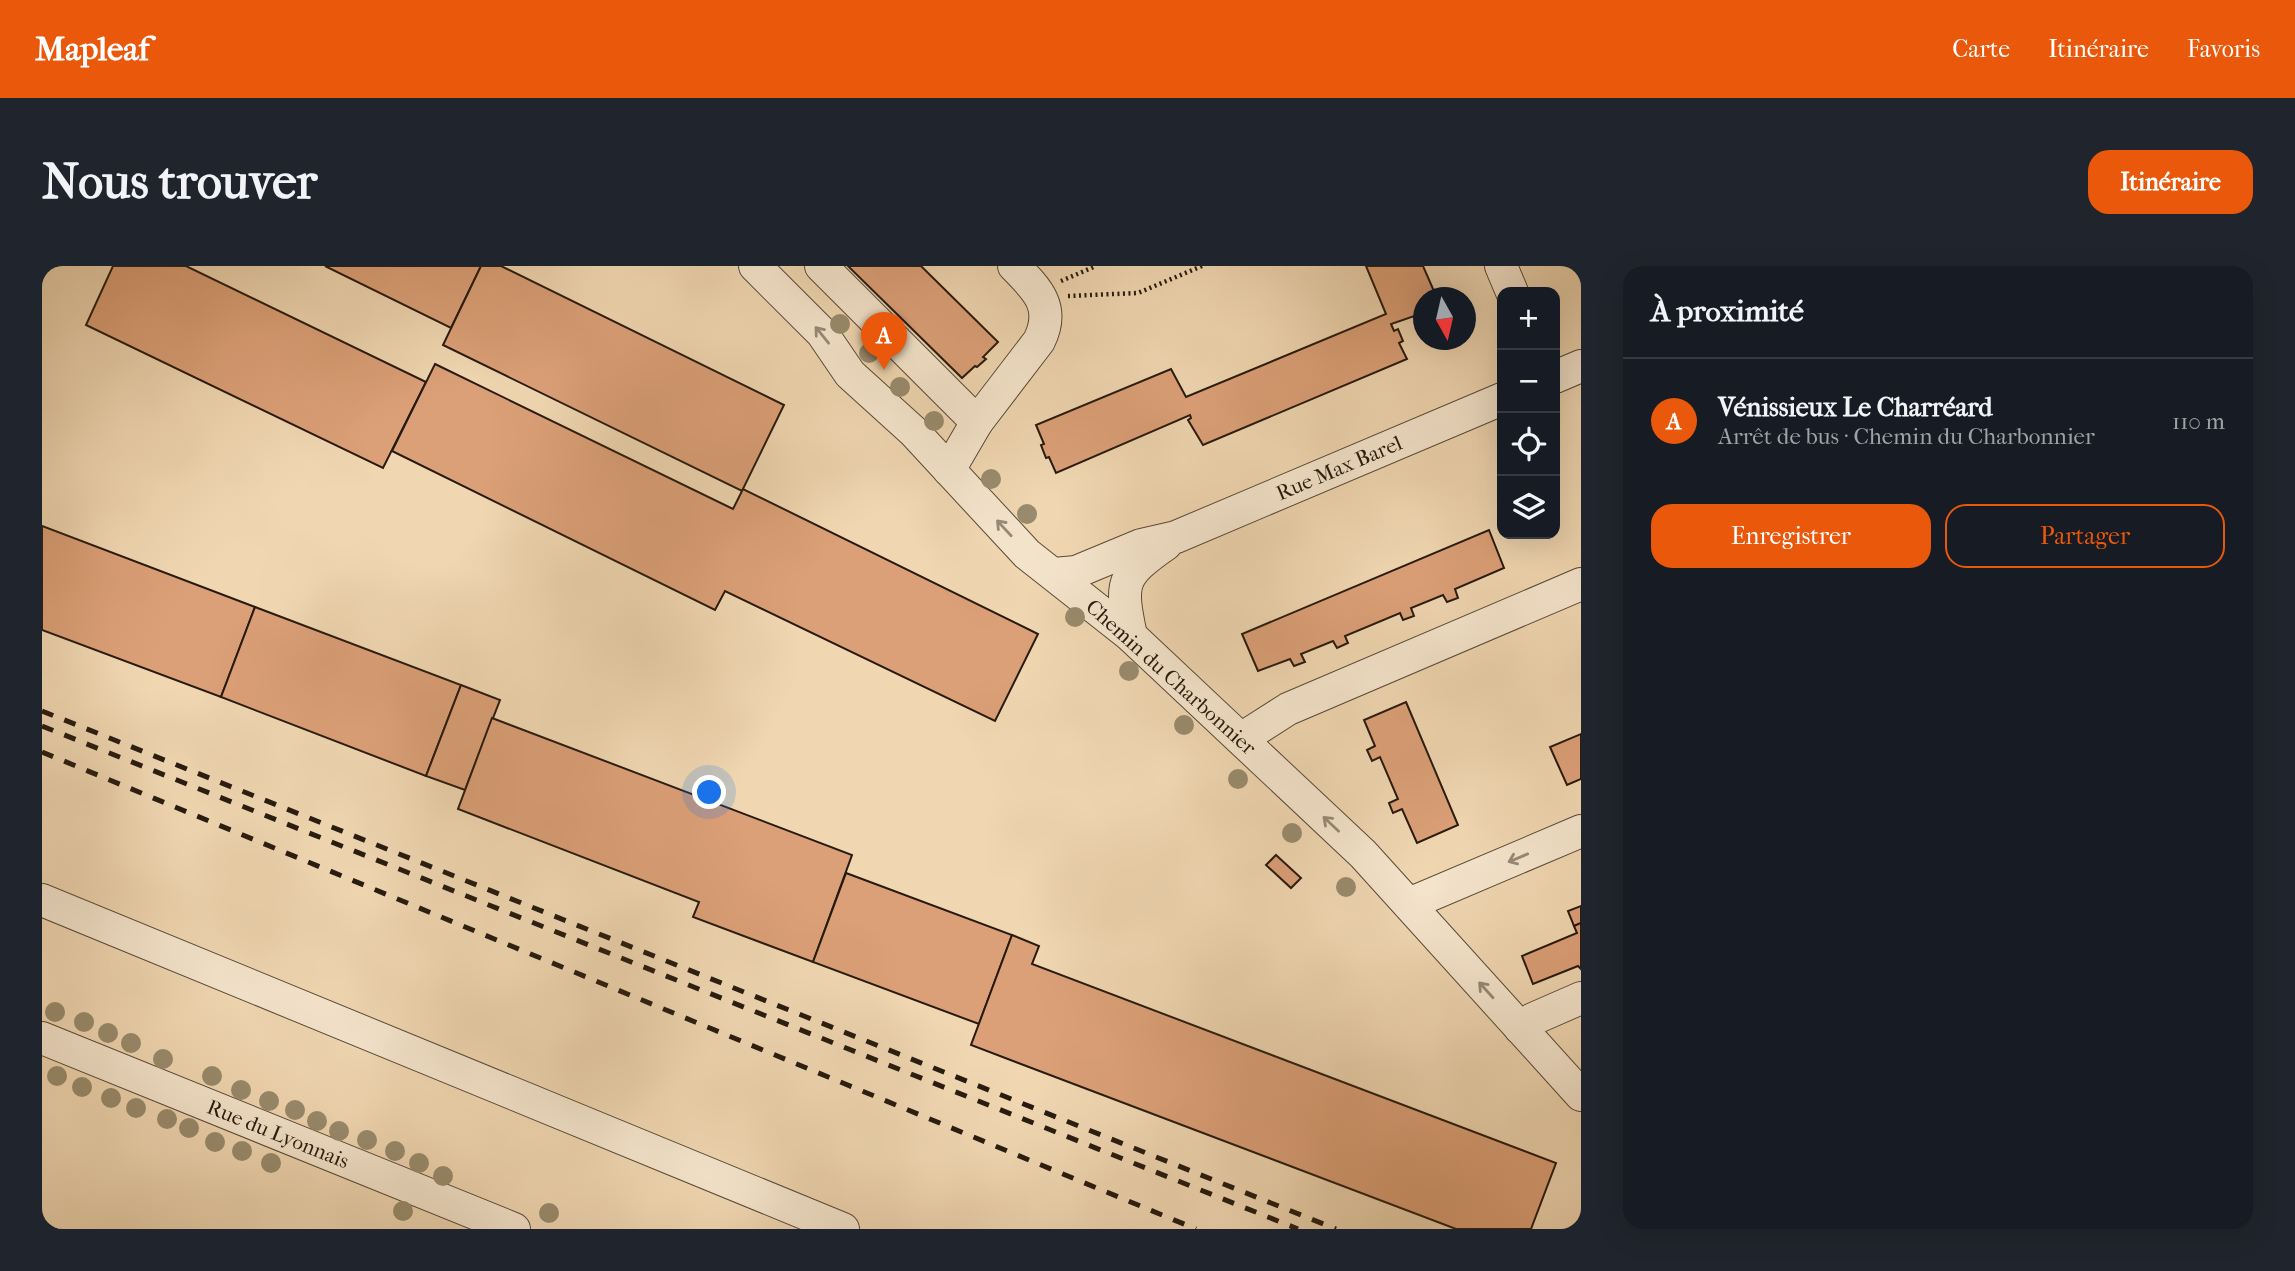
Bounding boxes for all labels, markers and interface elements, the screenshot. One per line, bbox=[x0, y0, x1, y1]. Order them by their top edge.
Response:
text: Mapleaf bbox=[35, 30, 149, 69]
text: Carte bbox=[1952, 35, 2010, 63]
text: Itinéraire bbox=[2048, 35, 2149, 63]
text: Favoris bbox=[2187, 35, 2260, 63]
button: Itinéraire bbox=[2088, 150, 2253, 214]
text: Nous trouver bbox=[42, 153, 317, 211]
north arrow bbox=[1413, 287, 1476, 350]
map controls bbox=[1497, 287, 1560, 539]
button: + bbox=[1497, 287, 1560, 350]
text: À proximité bbox=[1651, 294, 1804, 329]
pin: A bbox=[861, 312, 907, 370]
one-way arrow bbox=[814, 326, 830, 344]
button: − bbox=[1497, 350, 1560, 413]
text: Vénissieux Le Charréard bbox=[1718, 392, 1993, 423]
text: A bbox=[1667, 408, 1681, 435]
text: 110 m bbox=[2172, 408, 2225, 435]
button: locate bbox=[1497, 413, 1560, 476]
text: Arrêt de bus · Chemin du Charbonnier bbox=[1718, 423, 2095, 450]
street label: Rue Max Barel bbox=[1273, 431, 1406, 505]
button: layers bbox=[1497, 476, 1560, 539]
button: Enregistrer bbox=[1651, 504, 1931, 568]
button: Partager bbox=[1945, 504, 2225, 568]
one-way arrow bbox=[995, 520, 1012, 537]
street label: Chemin du Charbonnier bbox=[1081, 594, 1261, 760]
your location bbox=[692, 775, 726, 809]
one-way arrow bbox=[1323, 815, 1340, 832]
one-way arrow bbox=[1508, 852, 1529, 865]
one-way arrow bbox=[1478, 981, 1494, 999]
street label: Rue du Lyonnais bbox=[204, 1095, 353, 1173]

